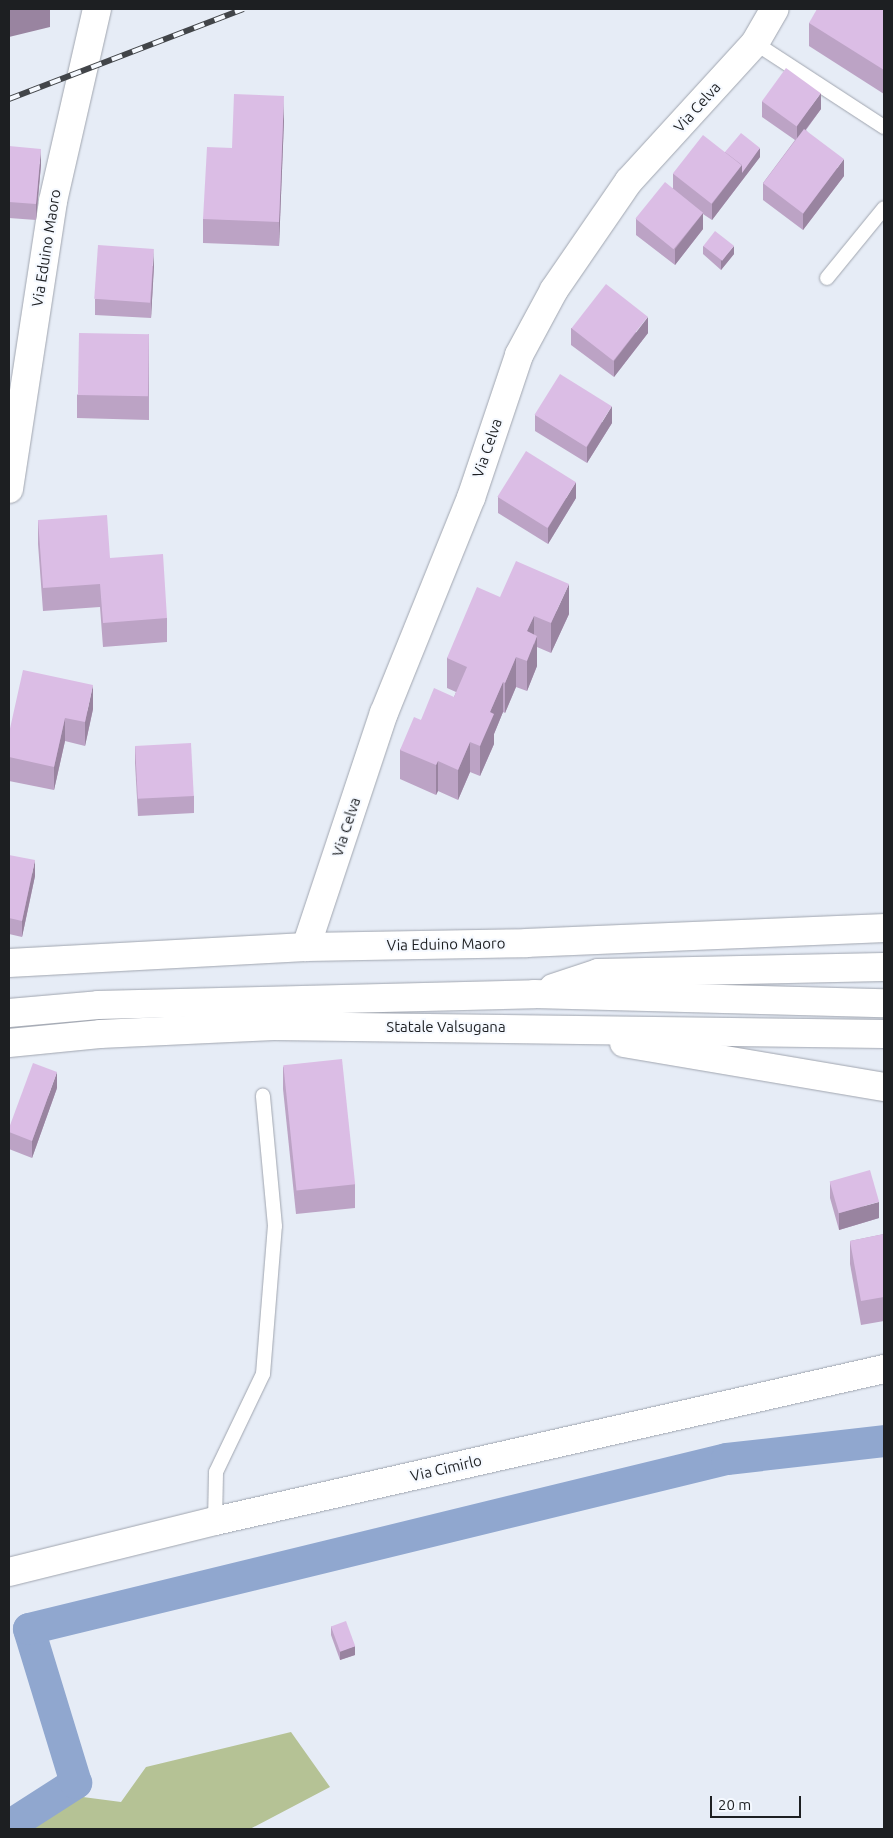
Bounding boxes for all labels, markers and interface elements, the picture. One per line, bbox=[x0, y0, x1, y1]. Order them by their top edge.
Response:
street label: Via Celva bbox=[670, 78, 724, 136]
street label: Via Eduino Maoro bbox=[28, 188, 64, 308]
street label: Via Celva bbox=[469, 416, 505, 480]
street label: Via Celva bbox=[328, 795, 364, 859]
street label: Via Eduino Maoro bbox=[386, 934, 506, 954]
street label: Statale Valsugana bbox=[386, 1018, 506, 1036]
street label: Via Cimirlo bbox=[409, 1451, 483, 1485]
scale bar bbox=[713, 1786, 804, 1818]
text: 20 m bbox=[718, 1796, 751, 1813]

